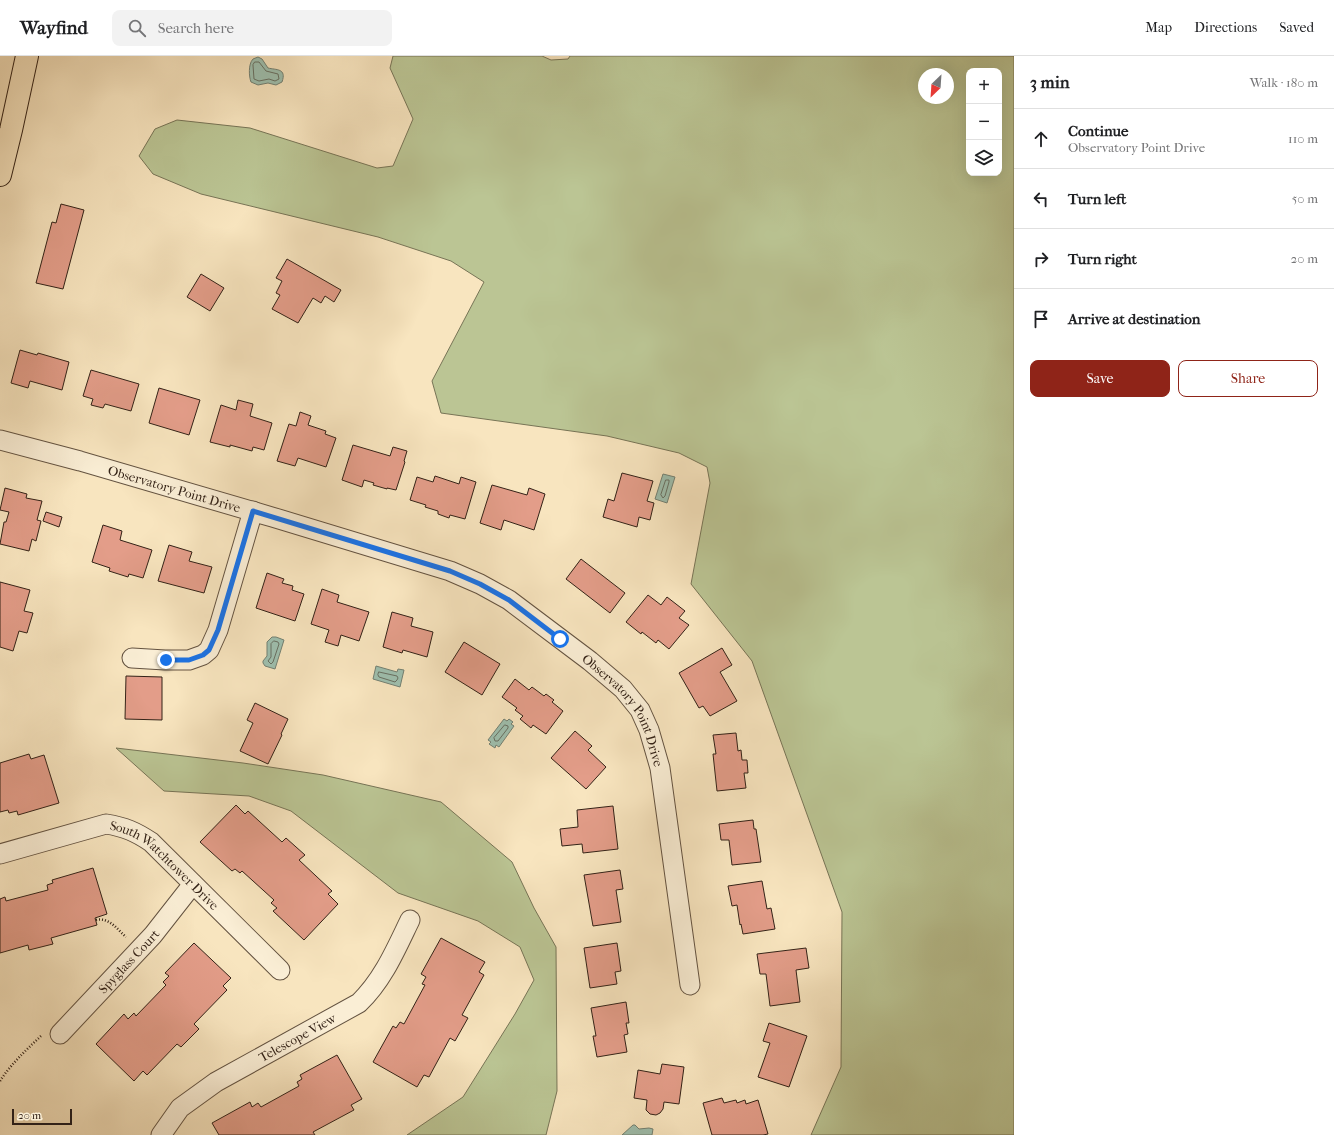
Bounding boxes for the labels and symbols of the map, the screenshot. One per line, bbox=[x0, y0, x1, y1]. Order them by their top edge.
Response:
north arrow bbox=[918, 68, 954, 104]
street label: Observatory Point Drive bbox=[106, 462, 243, 515]
route start bbox=[551, 630, 569, 648]
street label: Observatory Point Drive bbox=[579, 650, 667, 769]
route end bbox=[157, 651, 175, 669]
street label: South Watchtower Drive bbox=[109, 817, 223, 913]
street label: Spyglass Court bbox=[95, 926, 162, 996]
street label: Telescope View bbox=[256, 1010, 338, 1065]
scale bar bbox=[12, 1107, 72, 1126]

